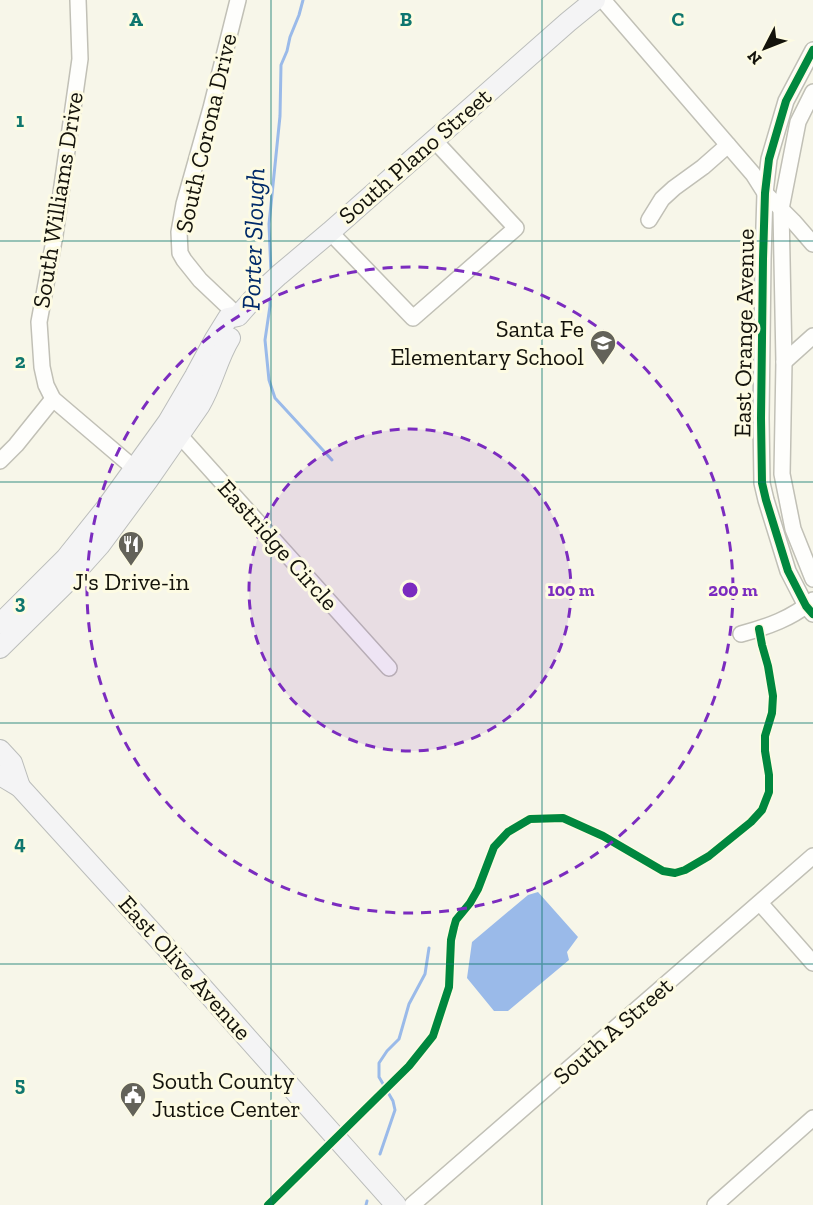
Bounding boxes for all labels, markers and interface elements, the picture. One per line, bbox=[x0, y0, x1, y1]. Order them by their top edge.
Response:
text: A bbox=[129, 7, 143, 31]
text: B bbox=[400, 7, 412, 31]
text: C bbox=[672, 7, 685, 31]
north arrow bbox=[735, 18, 795, 78]
street label: South Corona Drive bbox=[168, 30, 243, 235]
text: N bbox=[743, 47, 765, 69]
street label: South Plano Street bbox=[332, 81, 497, 230]
street label: South Williams Drive bbox=[26, 90, 89, 310]
text: 1 bbox=[16, 108, 24, 132]
water label: Porter Slough bbox=[235, 167, 271, 311]
street label: East Orange Avenue bbox=[727, 228, 760, 438]
place label: Santa Fe Elementary School bbox=[390, 314, 584, 371]
school or university icon: Santa Fe Elementary School bbox=[588, 328, 618, 366]
text: 2 bbox=[15, 349, 26, 373]
street label: Eastridge Circle bbox=[212, 473, 345, 616]
restaurant icon: J's Drive-in bbox=[116, 529, 146, 567]
place label: J's Drive-in bbox=[73, 567, 189, 596]
text: 100 m bbox=[547, 579, 595, 601]
text: 200 m bbox=[708, 579, 758, 601]
centre of rings bbox=[400, 580, 420, 600]
text: 3 bbox=[15, 590, 26, 614]
text: 4 bbox=[14, 831, 26, 855]
street label: East Olive Avenue bbox=[113, 889, 258, 1046]
street label: South A Street bbox=[547, 971, 678, 1090]
place label: South County Justice Center bbox=[152, 1066, 301, 1123]
text: 5 bbox=[15, 1072, 25, 1096]
public building icon: South County Justice Center bbox=[118, 1080, 148, 1118]

